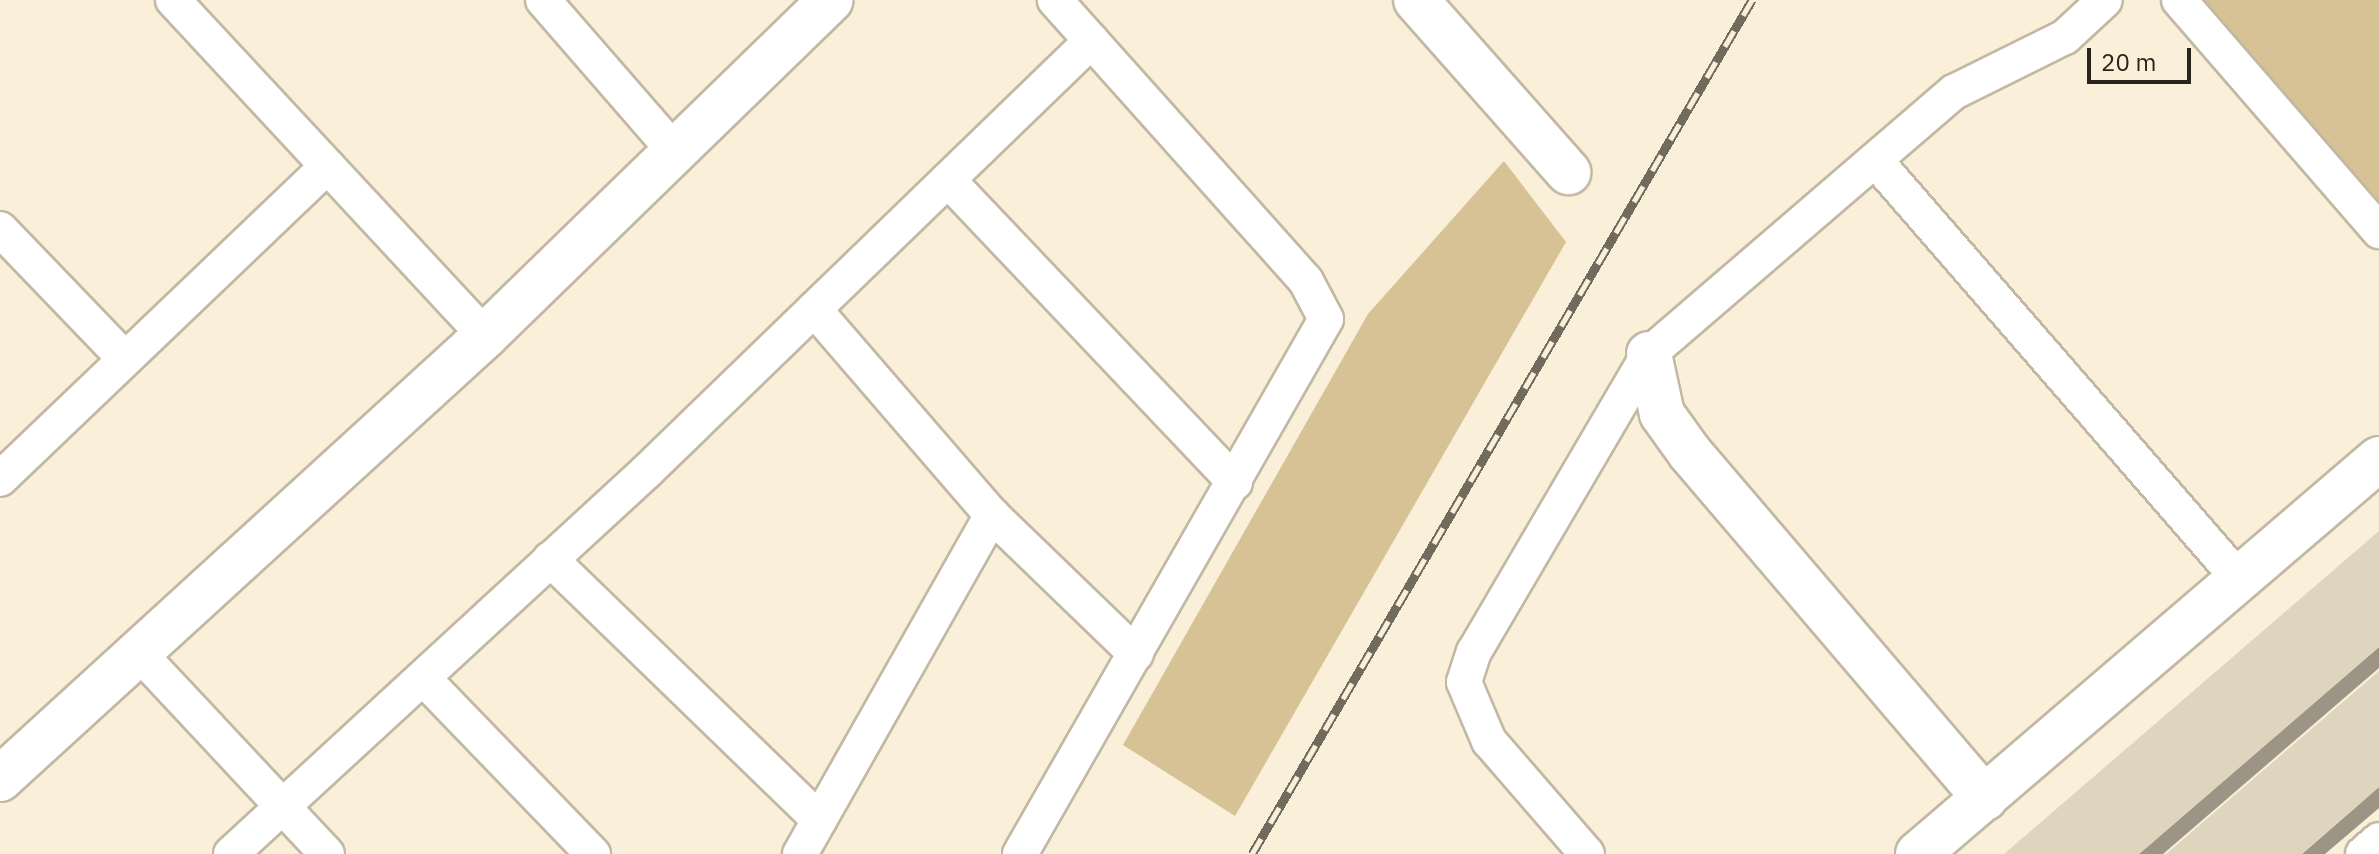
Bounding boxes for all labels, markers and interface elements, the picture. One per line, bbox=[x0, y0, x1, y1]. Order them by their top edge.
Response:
scale bar bbox=[2091, 32, 2195, 82]
text: 20 m bbox=[2101, 46, 2156, 78]

